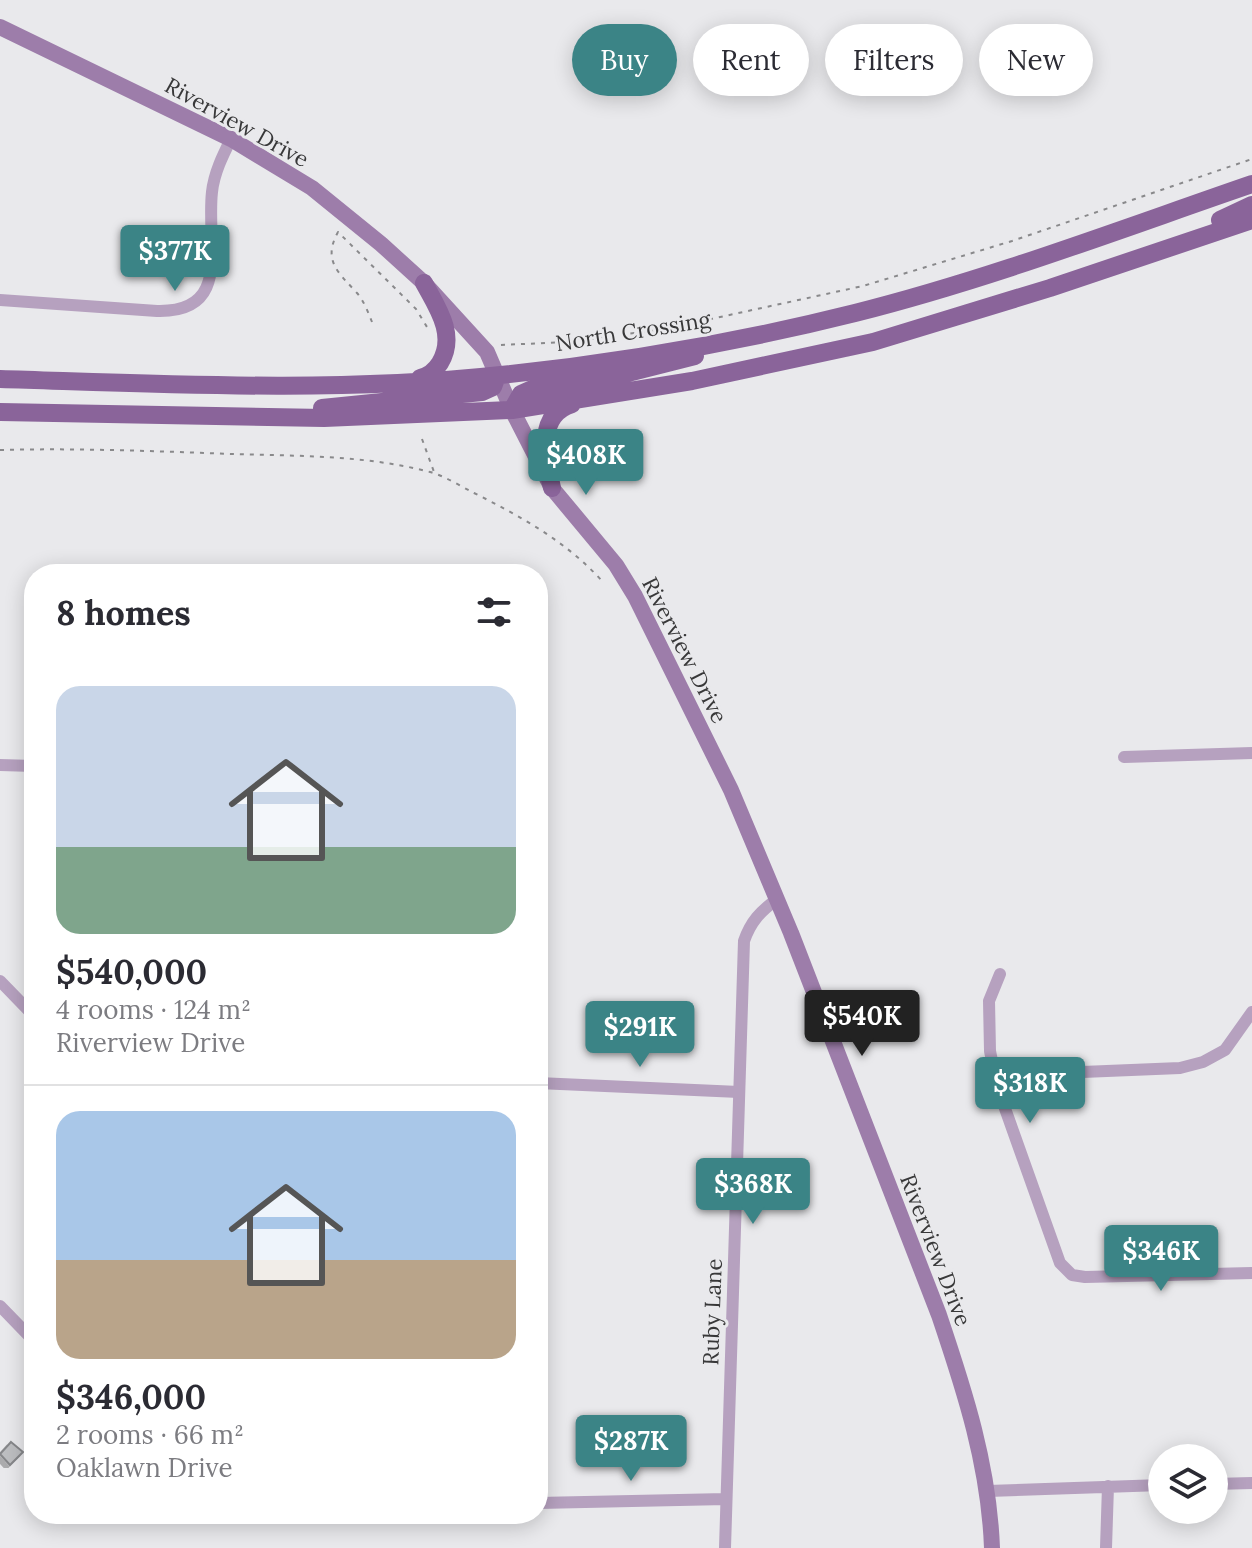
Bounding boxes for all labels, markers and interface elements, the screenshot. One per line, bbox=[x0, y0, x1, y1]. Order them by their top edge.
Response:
chip: Buy bbox=[572, 24, 677, 96]
chip: Rent bbox=[693, 24, 809, 96]
chip: Filters bbox=[825, 24, 963, 96]
chip: New bbox=[979, 24, 1093, 96]
street label: Riverview Drive bbox=[160, 71, 314, 173]
pin: $377K bbox=[119, 225, 231, 293]
text: $377K bbox=[138, 234, 212, 267]
street label: North Crossing bbox=[554, 305, 713, 357]
pin: $408K bbox=[530, 429, 642, 497]
text: $408K bbox=[546, 438, 626, 471]
street label: Riverview Drive bbox=[636, 572, 734, 728]
icon: filters bbox=[472, 590, 516, 634]
text: 8 homes bbox=[56, 591, 191, 634]
icon: home bbox=[214, 738, 358, 882]
text: $540,000 bbox=[56, 950, 207, 993]
pin: $540K bbox=[806, 990, 918, 1058]
text: 4 rooms · 124 m² bbox=[56, 993, 251, 1026]
text: $540K bbox=[823, 999, 901, 1032]
pin: $291K bbox=[584, 1001, 696, 1069]
text: $291K bbox=[603, 1010, 677, 1043]
text: Riverview Drive bbox=[56, 1026, 245, 1059]
pin: $318K bbox=[974, 1057, 1086, 1125]
text: $318K bbox=[993, 1066, 1067, 1099]
pin: $368K bbox=[697, 1158, 809, 1226]
icon: home bbox=[214, 1163, 358, 1307]
text: $368K bbox=[714, 1167, 792, 1200]
street label: Riverview Drive bbox=[894, 1170, 978, 1330]
pin: $346K bbox=[1105, 1225, 1217, 1293]
text: $346K bbox=[1122, 1234, 1200, 1267]
street label: Ruby Lane bbox=[696, 1258, 728, 1366]
text: $346,000 bbox=[56, 1375, 206, 1418]
pin: $287K bbox=[575, 1415, 687, 1483]
text: 2 rooms · 66 m² bbox=[56, 1418, 244, 1451]
text: $287K bbox=[594, 1424, 668, 1457]
map controls bbox=[1148, 1444, 1228, 1524]
button: layers bbox=[1148, 1444, 1228, 1524]
text: Oaklawn Drive bbox=[56, 1451, 233, 1484]

